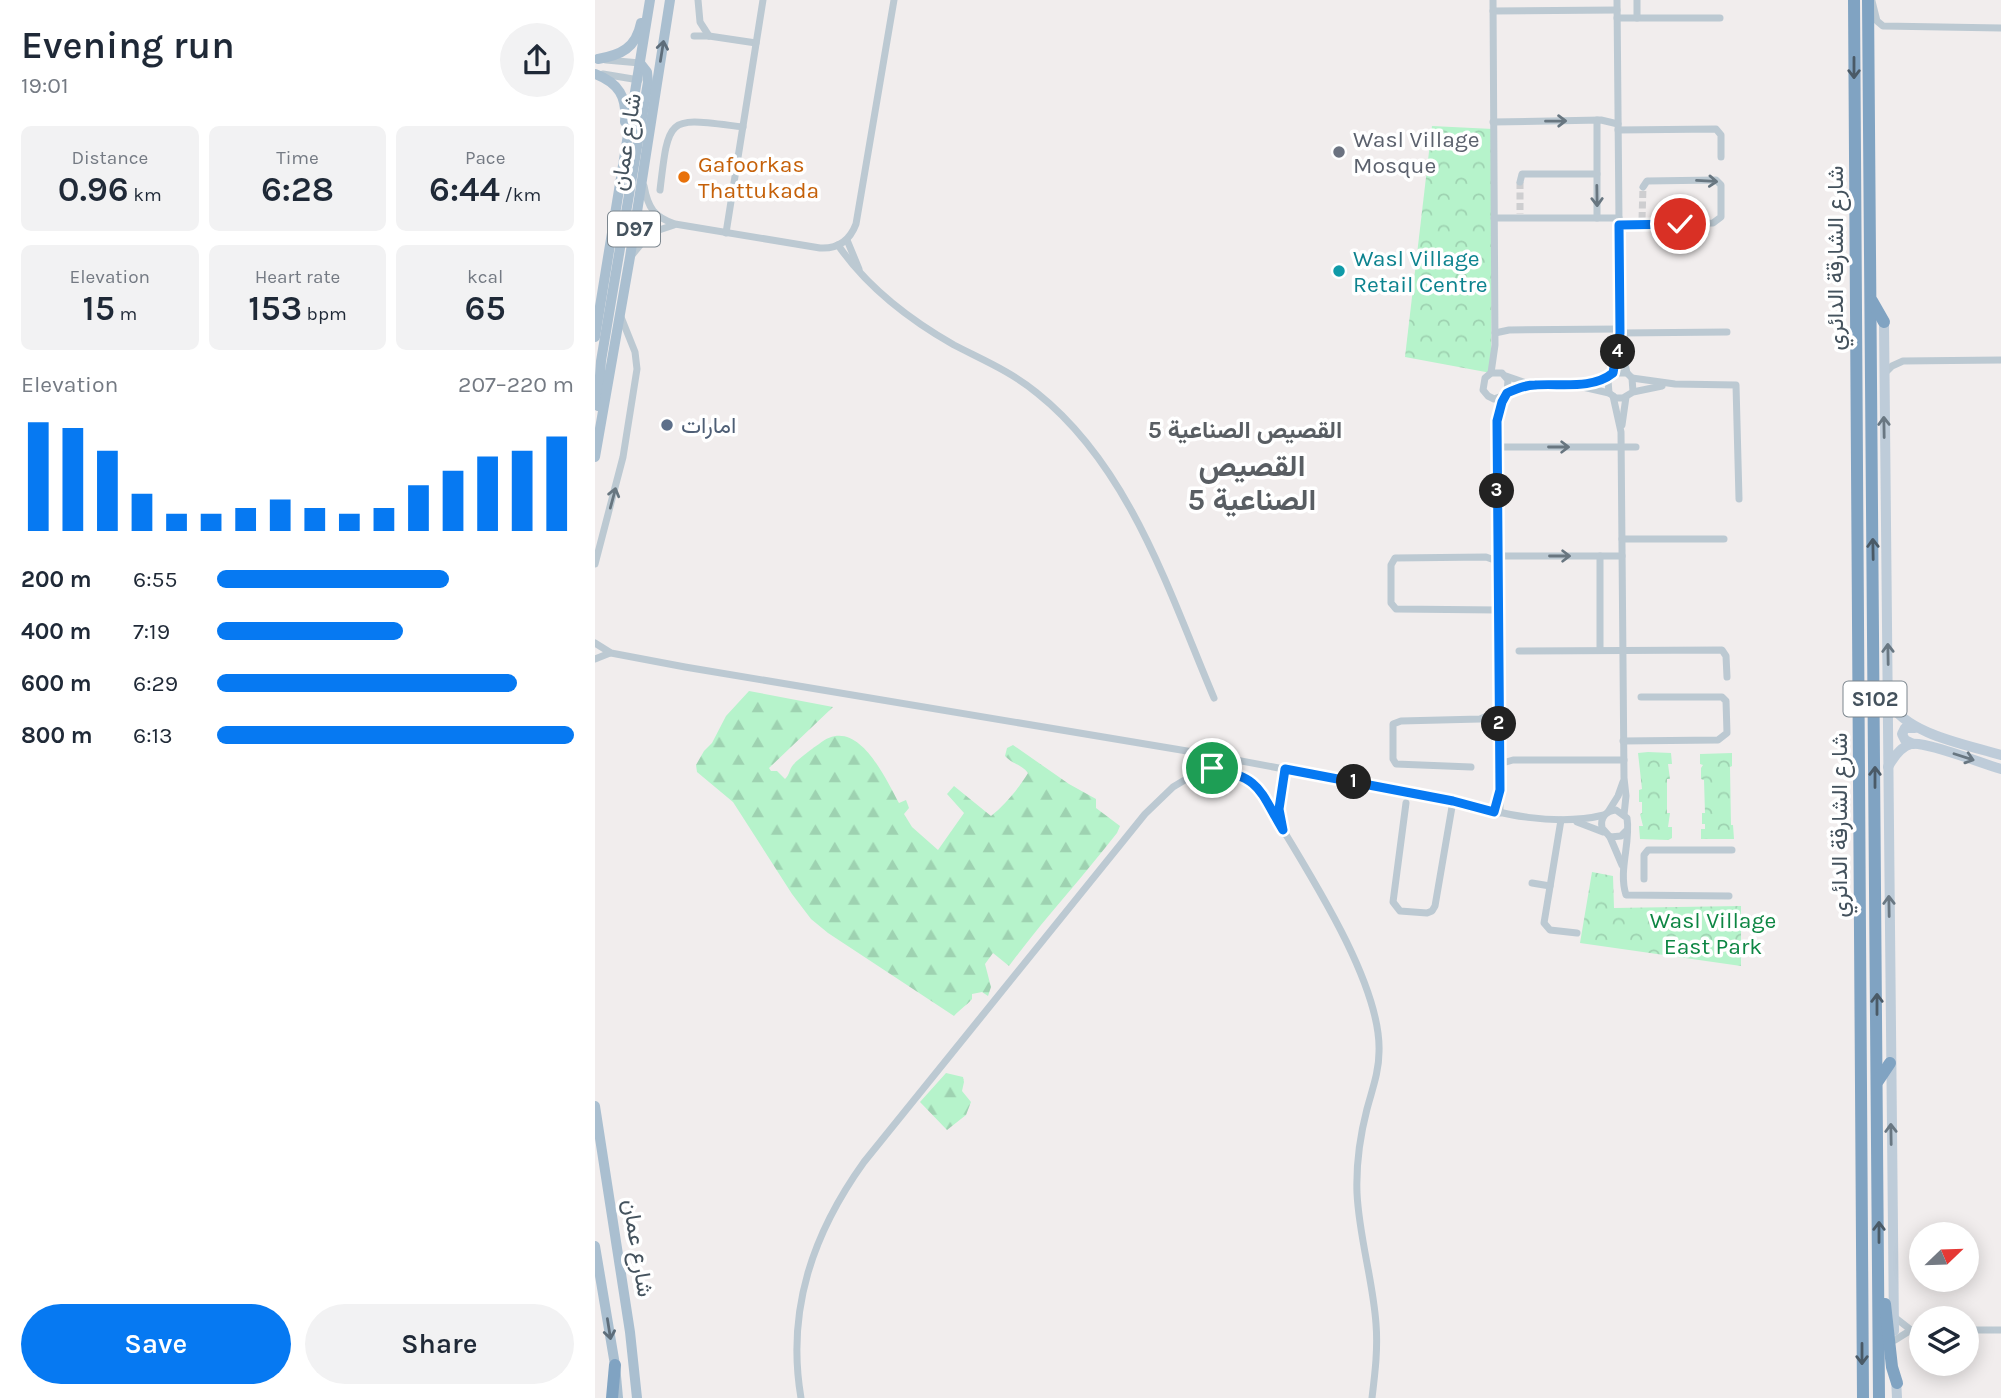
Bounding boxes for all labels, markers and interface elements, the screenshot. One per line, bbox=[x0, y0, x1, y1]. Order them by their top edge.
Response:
text: Evening run bbox=[21, 23, 235, 68]
button: share bbox=[500, 23, 574, 97]
one-way arrow bbox=[656, 40, 669, 63]
one-way arrow bbox=[1847, 56, 1861, 79]
text: 19:01 bbox=[21, 72, 69, 99]
street label: شارع عمان bbox=[605, 91, 649, 193]
one-way arrow bbox=[1544, 114, 1567, 127]
place label: Wasl Village Mosque bbox=[1353, 126, 1480, 179]
marker: Wasl Village Mosque bbox=[1331, 144, 1347, 160]
text: Distance bbox=[71, 147, 148, 169]
text: Time bbox=[276, 147, 319, 169]
text: Pace bbox=[465, 147, 505, 169]
place label: Gafoorkas Thattukada bbox=[698, 151, 819, 204]
street label: شارع الشارقة الدائري bbox=[1822, 165, 1854, 351]
text: 0.96 bbox=[58, 169, 129, 210]
text: 6:28 bbox=[261, 169, 334, 210]
text: 6:44 bbox=[429, 169, 500, 210]
marker: Gafoorkas Thattukada bbox=[676, 169, 692, 185]
one-way arrow bbox=[1695, 175, 1718, 188]
text: km bbox=[129, 184, 162, 206]
text: /km bbox=[500, 184, 541, 206]
one-way arrow bbox=[1590, 184, 1604, 207]
pin bbox=[1650, 194, 1710, 254]
icon: check bbox=[1661, 205, 1699, 243]
road number: D97 bbox=[608, 212, 660, 246]
place label: Wasl Village Retail Centre bbox=[1353, 245, 1488, 298]
marker: Wasl Village Retail Centre bbox=[1331, 263, 1347, 279]
text: Elevation bbox=[70, 266, 150, 288]
text: Heart rate bbox=[255, 266, 340, 288]
text: kcal bbox=[467, 266, 503, 288]
text: 15 bbox=[82, 288, 115, 329]
text: 153 bbox=[248, 288, 302, 329]
text: 65 bbox=[465, 288, 506, 329]
text: m bbox=[115, 303, 137, 325]
text: bpm bbox=[302, 303, 347, 325]
pin: 4 bbox=[1601, 334, 1635, 370]
text: 4 bbox=[1612, 340, 1623, 362]
text: Elevation bbox=[21, 371, 118, 398]
text: 207–220 m bbox=[458, 371, 574, 398]
place label: امارات bbox=[681, 412, 736, 440]
district label: القصيص الصناعية 5 bbox=[1148, 416, 1342, 444]
one-way arrow bbox=[1878, 416, 1891, 439]
marker: امارات bbox=[659, 417, 675, 433]
one-way arrow bbox=[1547, 440, 1570, 453]
district label: القصيص الصناعية 5 bbox=[1188, 448, 1316, 518]
pin: 3 bbox=[1479, 474, 1515, 508]
text: 3 bbox=[1491, 479, 1502, 501]
one-way arrow bbox=[607, 487, 620, 510]
one-way arrow bbox=[1866, 538, 1880, 561]
one-way arrow bbox=[1548, 549, 1571, 563]
text: 200 m bbox=[21, 566, 92, 593]
text: 6:55 bbox=[133, 566, 177, 593]
text: 400 m bbox=[21, 618, 91, 645]
text: 7:19 bbox=[133, 618, 170, 645]
one-way arrow bbox=[1881, 643, 1894, 666]
text: 600 m bbox=[21, 670, 92, 697]
text: 6:29 bbox=[133, 670, 178, 697]
road number: S102 bbox=[1843, 682, 1907, 716]
pin: 2 bbox=[1481, 706, 1517, 742]
text: 2 bbox=[1493, 712, 1504, 734]
text: 800 m bbox=[21, 722, 93, 749]
text: 6:13 bbox=[133, 722, 173, 749]
street label: شارع الشارقة الدائري bbox=[1826, 732, 1858, 918]
pin bbox=[1182, 738, 1242, 798]
icon: arrive bbox=[1193, 749, 1231, 787]
one-way arrow bbox=[1952, 752, 1974, 765]
pin: 1 bbox=[1337, 764, 1371, 800]
one-way arrow bbox=[1868, 766, 1882, 789]
text: 1 bbox=[1350, 770, 1357, 792]
one-way arrow bbox=[1882, 895, 1896, 918]
park label: Wasl Village East Park bbox=[1650, 907, 1776, 960]
one-way arrow bbox=[1870, 993, 1884, 1016]
one-way arrow bbox=[1884, 1123, 1898, 1146]
street label: شارع عمان bbox=[615, 1197, 659, 1299]
one-way arrow bbox=[1872, 1221, 1886, 1244]
north arrow bbox=[1909, 1222, 1979, 1292]
map controls bbox=[1909, 1222, 1979, 1376]
button: Save bbox=[21, 1304, 291, 1384]
button: Share bbox=[305, 1304, 574, 1384]
button: layers bbox=[1909, 1306, 1979, 1376]
one-way arrow bbox=[603, 1317, 616, 1340]
one-way arrow bbox=[1855, 1342, 1869, 1365]

